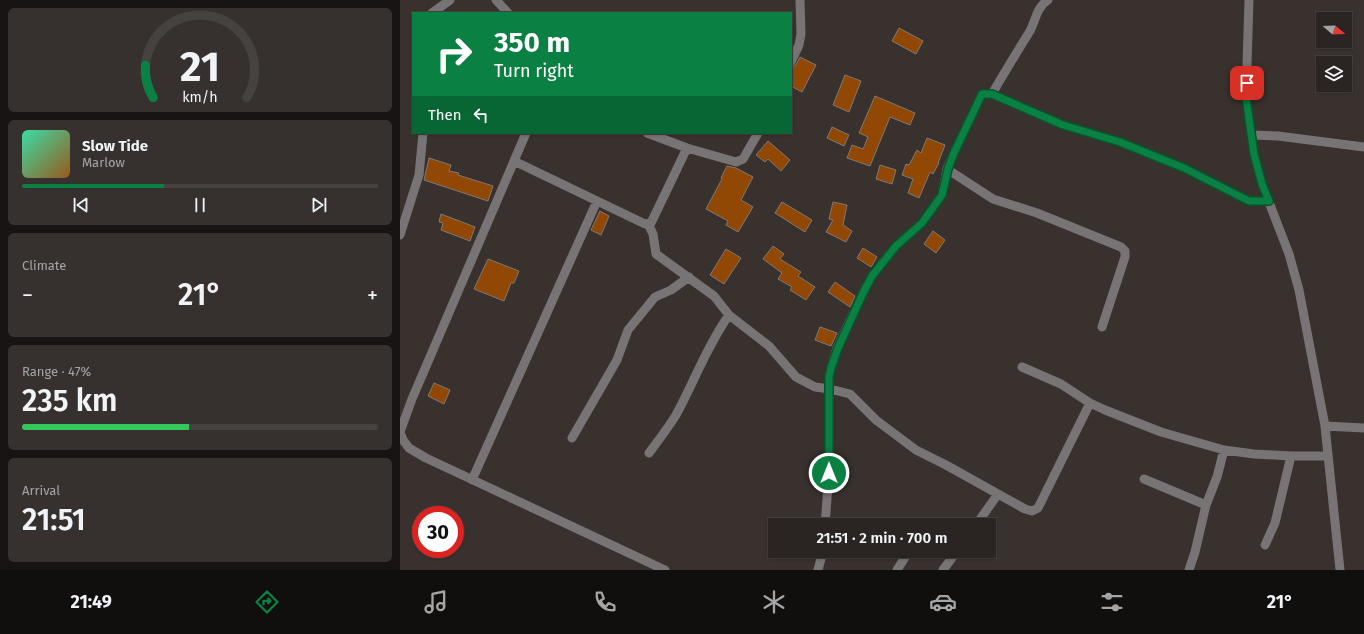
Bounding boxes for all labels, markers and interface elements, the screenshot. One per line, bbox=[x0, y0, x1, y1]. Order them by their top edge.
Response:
north arrow bbox=[1316, 12, 1352, 48]
map controls bbox=[1316, 12, 1352, 92]
text: 350 m bbox=[494, 26, 570, 59]
icon: right bbox=[428, 28, 480, 80]
text: 21 bbox=[180, 42, 220, 92]
button: layers bbox=[1316, 56, 1352, 92]
text: Turn right bbox=[494, 60, 574, 82]
pin bbox=[1230, 66, 1264, 100]
icon: arrive bbox=[1236, 72, 1258, 94]
text: km/h bbox=[182, 89, 218, 106]
icon: left bbox=[470, 104, 492, 126]
text: Then bbox=[428, 106, 462, 124]
text: Slow Tide bbox=[82, 137, 148, 155]
text: Marlow bbox=[82, 155, 125, 170]
icon: previous bbox=[70, 194, 92, 216]
icon: pause bbox=[189, 194, 211, 216]
icon: next bbox=[308, 194, 330, 216]
text: Climate bbox=[22, 258, 66, 273]
text: 21° bbox=[178, 277, 222, 313]
text: − bbox=[22, 282, 33, 309]
text: + bbox=[367, 282, 378, 309]
text: Range · 47% bbox=[22, 364, 91, 379]
text: 235 km bbox=[22, 383, 118, 419]
position arrow bbox=[808, 452, 850, 494]
text: Arrival bbox=[22, 483, 60, 498]
text: 21:51 bbox=[22, 502, 86, 538]
speed limit sign: 30 bbox=[412, 506, 464, 558]
text: 21:51 · 2 min · 700 m bbox=[816, 529, 948, 547]
icon: directions bbox=[253, 588, 281, 616]
icon: music bbox=[422, 588, 450, 616]
icon: phone bbox=[591, 588, 619, 616]
icon: climate bbox=[760, 588, 788, 616]
icon: car bbox=[929, 588, 957, 616]
icon: filters bbox=[1098, 588, 1126, 616]
text: 21:49 bbox=[70, 591, 112, 613]
text: 21° bbox=[1267, 591, 1293, 613]

